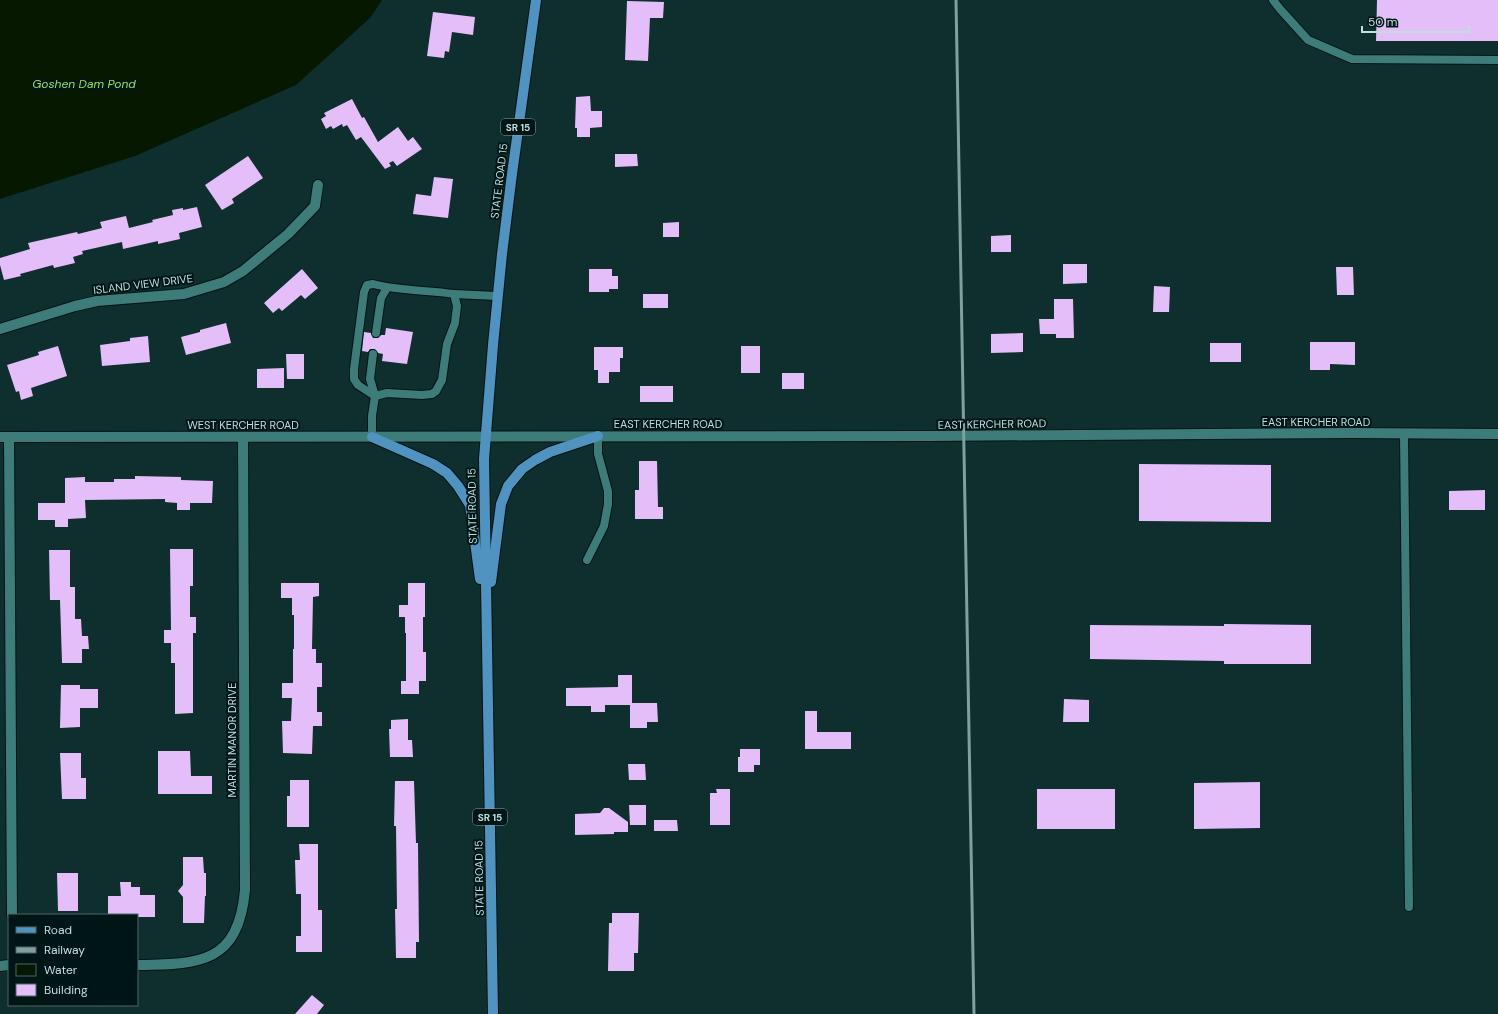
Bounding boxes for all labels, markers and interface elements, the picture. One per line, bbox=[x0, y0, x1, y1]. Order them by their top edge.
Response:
scale bar bbox=[1362, 8, 1469, 34]
text: 50 m bbox=[1368, 14, 1397, 30]
water label: Goshen Dam Pond bbox=[32, 76, 136, 92]
road number: SR 15 bbox=[501, 119, 535, 135]
street label: STATE ROAD 15 bbox=[487, 142, 511, 219]
street label: ISLAND VIEW DRIVE bbox=[92, 271, 194, 297]
street label: EAST KERCHER ROAD bbox=[1262, 415, 1371, 429]
street label: EAST KERCHER ROAD bbox=[938, 416, 1047, 432]
street label: EAST KERCHER ROAD bbox=[614, 417, 723, 431]
street label: WEST KERCHER ROAD bbox=[187, 418, 299, 432]
street label: STATE ROAD 15 bbox=[464, 468, 480, 544]
street label: MARTIN MANOR DRIVE bbox=[225, 683, 239, 797]
road number: SR 15 bbox=[473, 809, 507, 825]
street label: STATE ROAD 15 bbox=[471, 840, 487, 916]
legend bbox=[8, 914, 138, 1006]
text: Road bbox=[44, 922, 72, 938]
text: Railway bbox=[44, 942, 85, 958]
text: Water bbox=[44, 962, 78, 978]
text: Building bbox=[44, 982, 88, 998]

